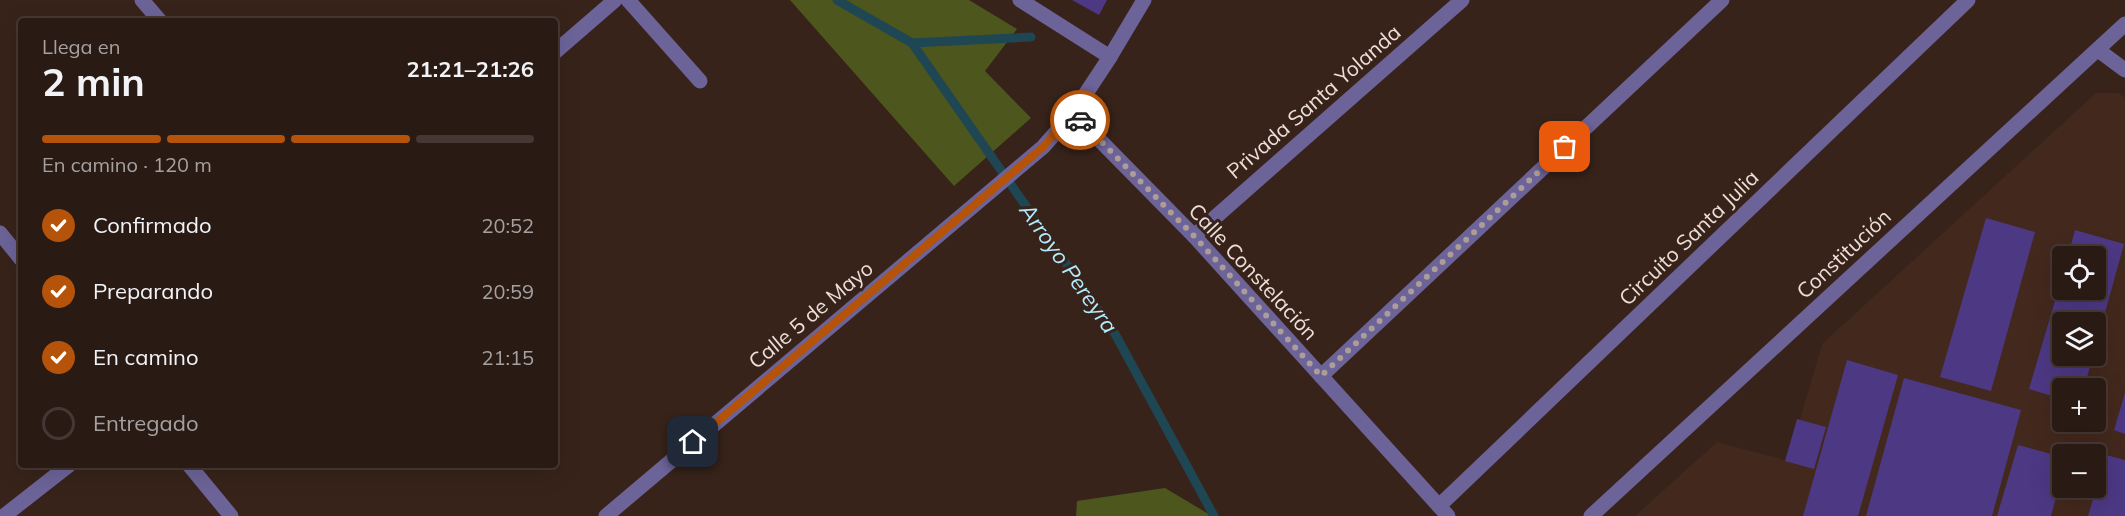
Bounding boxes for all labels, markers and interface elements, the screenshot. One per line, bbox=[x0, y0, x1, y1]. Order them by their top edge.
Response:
street label: Privada Santa Yolanda bbox=[1221, 19, 1406, 184]
text: Llega en bbox=[42, 34, 120, 59]
text: 21:21–21:26 bbox=[406, 55, 534, 83]
text: 2 min bbox=[42, 57, 145, 106]
courier bbox=[1050, 90, 1110, 150]
icon: car bbox=[1064, 104, 1097, 137]
pin bbox=[1539, 121, 1590, 172]
icon: bag bbox=[1548, 130, 1581, 163]
text: En camino · 120 m bbox=[42, 152, 212, 177]
street label: Circuito Santa Julia bbox=[1613, 164, 1764, 311]
water label: Arroyo Pereyra bbox=[1013, 197, 1124, 338]
street label: Calle Constelación bbox=[1184, 197, 1324, 345]
street label: Constitución bbox=[1791, 203, 1896, 304]
icon: check bbox=[42, 209, 75, 242]
text: Confirmado bbox=[93, 211, 212, 239]
text: 20:52 bbox=[481, 213, 534, 238]
map controls bbox=[2052, 246, 2106, 498]
button: locate bbox=[2052, 246, 2106, 300]
street label: Calle 5 de Mayo bbox=[743, 255, 878, 374]
icon: check bbox=[42, 275, 75, 308]
text: Preparando bbox=[93, 277, 213, 305]
text: 20:59 bbox=[481, 279, 534, 304]
button: layers bbox=[2052, 312, 2106, 366]
icon: check bbox=[42, 341, 75, 374]
text: En camino bbox=[93, 343, 199, 371]
text: 21:15 bbox=[481, 345, 534, 370]
button: + bbox=[2052, 378, 2106, 432]
text: Entregado bbox=[93, 409, 199, 437]
pin bbox=[667, 416, 718, 467]
icon: home bbox=[676, 425, 709, 458]
button: − bbox=[2052, 444, 2106, 498]

